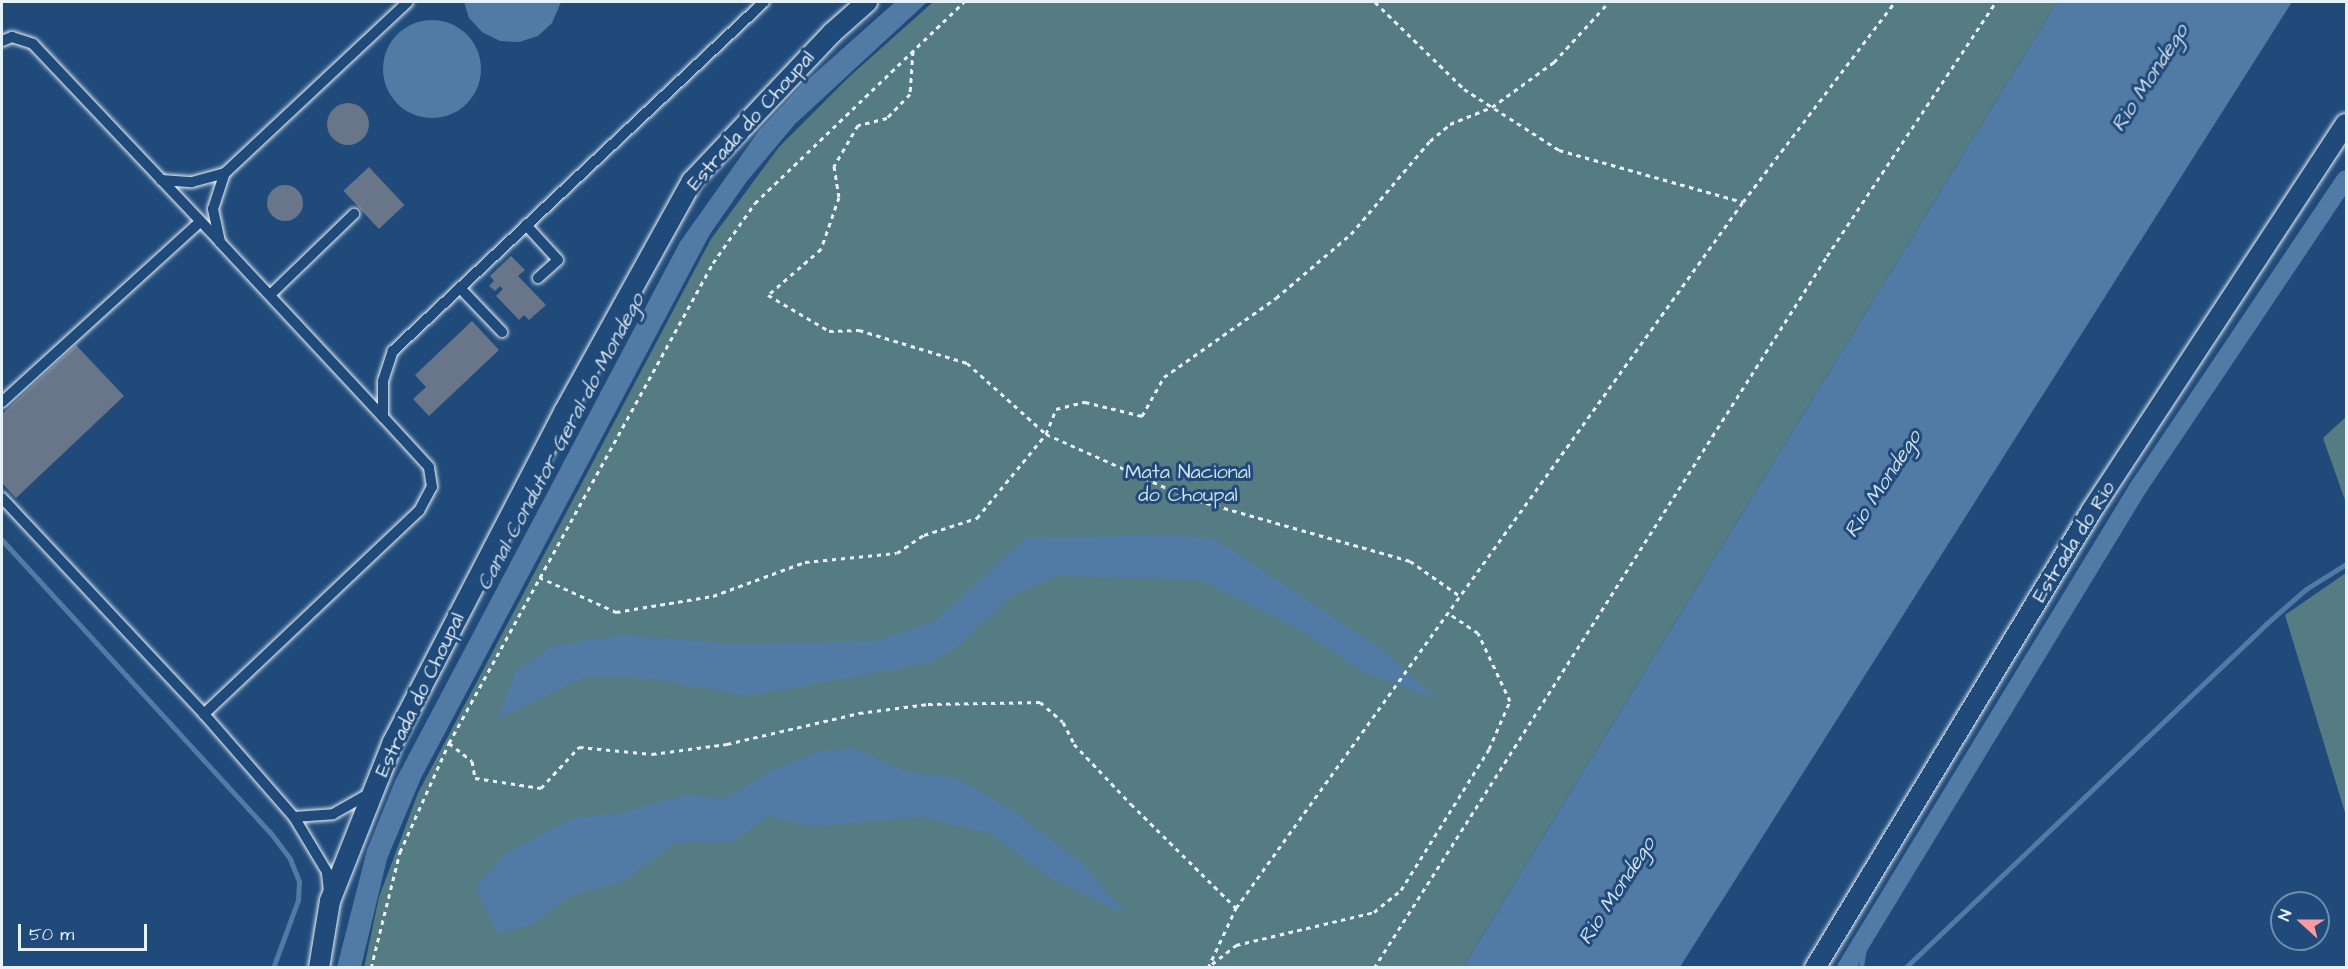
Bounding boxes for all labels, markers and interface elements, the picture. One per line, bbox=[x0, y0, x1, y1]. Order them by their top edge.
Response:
water label: Rio Mondego bbox=[2106, 20, 2194, 136]
street label: Estrada do Choupal bbox=[682, 46, 820, 196]
water label: Canal Condutor Geral do Mondego bbox=[472, 289, 650, 595]
water label: Rio Mondego bbox=[1839, 426, 1927, 542]
park label: Mata Nacional do Choupal bbox=[1125, 460, 1251, 507]
street label: Estrada do Rio bbox=[2027, 477, 2121, 607]
street label: Estrada do Choupal bbox=[370, 609, 470, 781]
water label: Rio Mondego bbox=[1573, 833, 1661, 949]
north arrow bbox=[2270, 891, 2330, 951]
text: N bbox=[2273, 907, 2297, 924]
scale bar bbox=[21, 912, 150, 950]
text: 50 m bbox=[29, 922, 74, 947]

